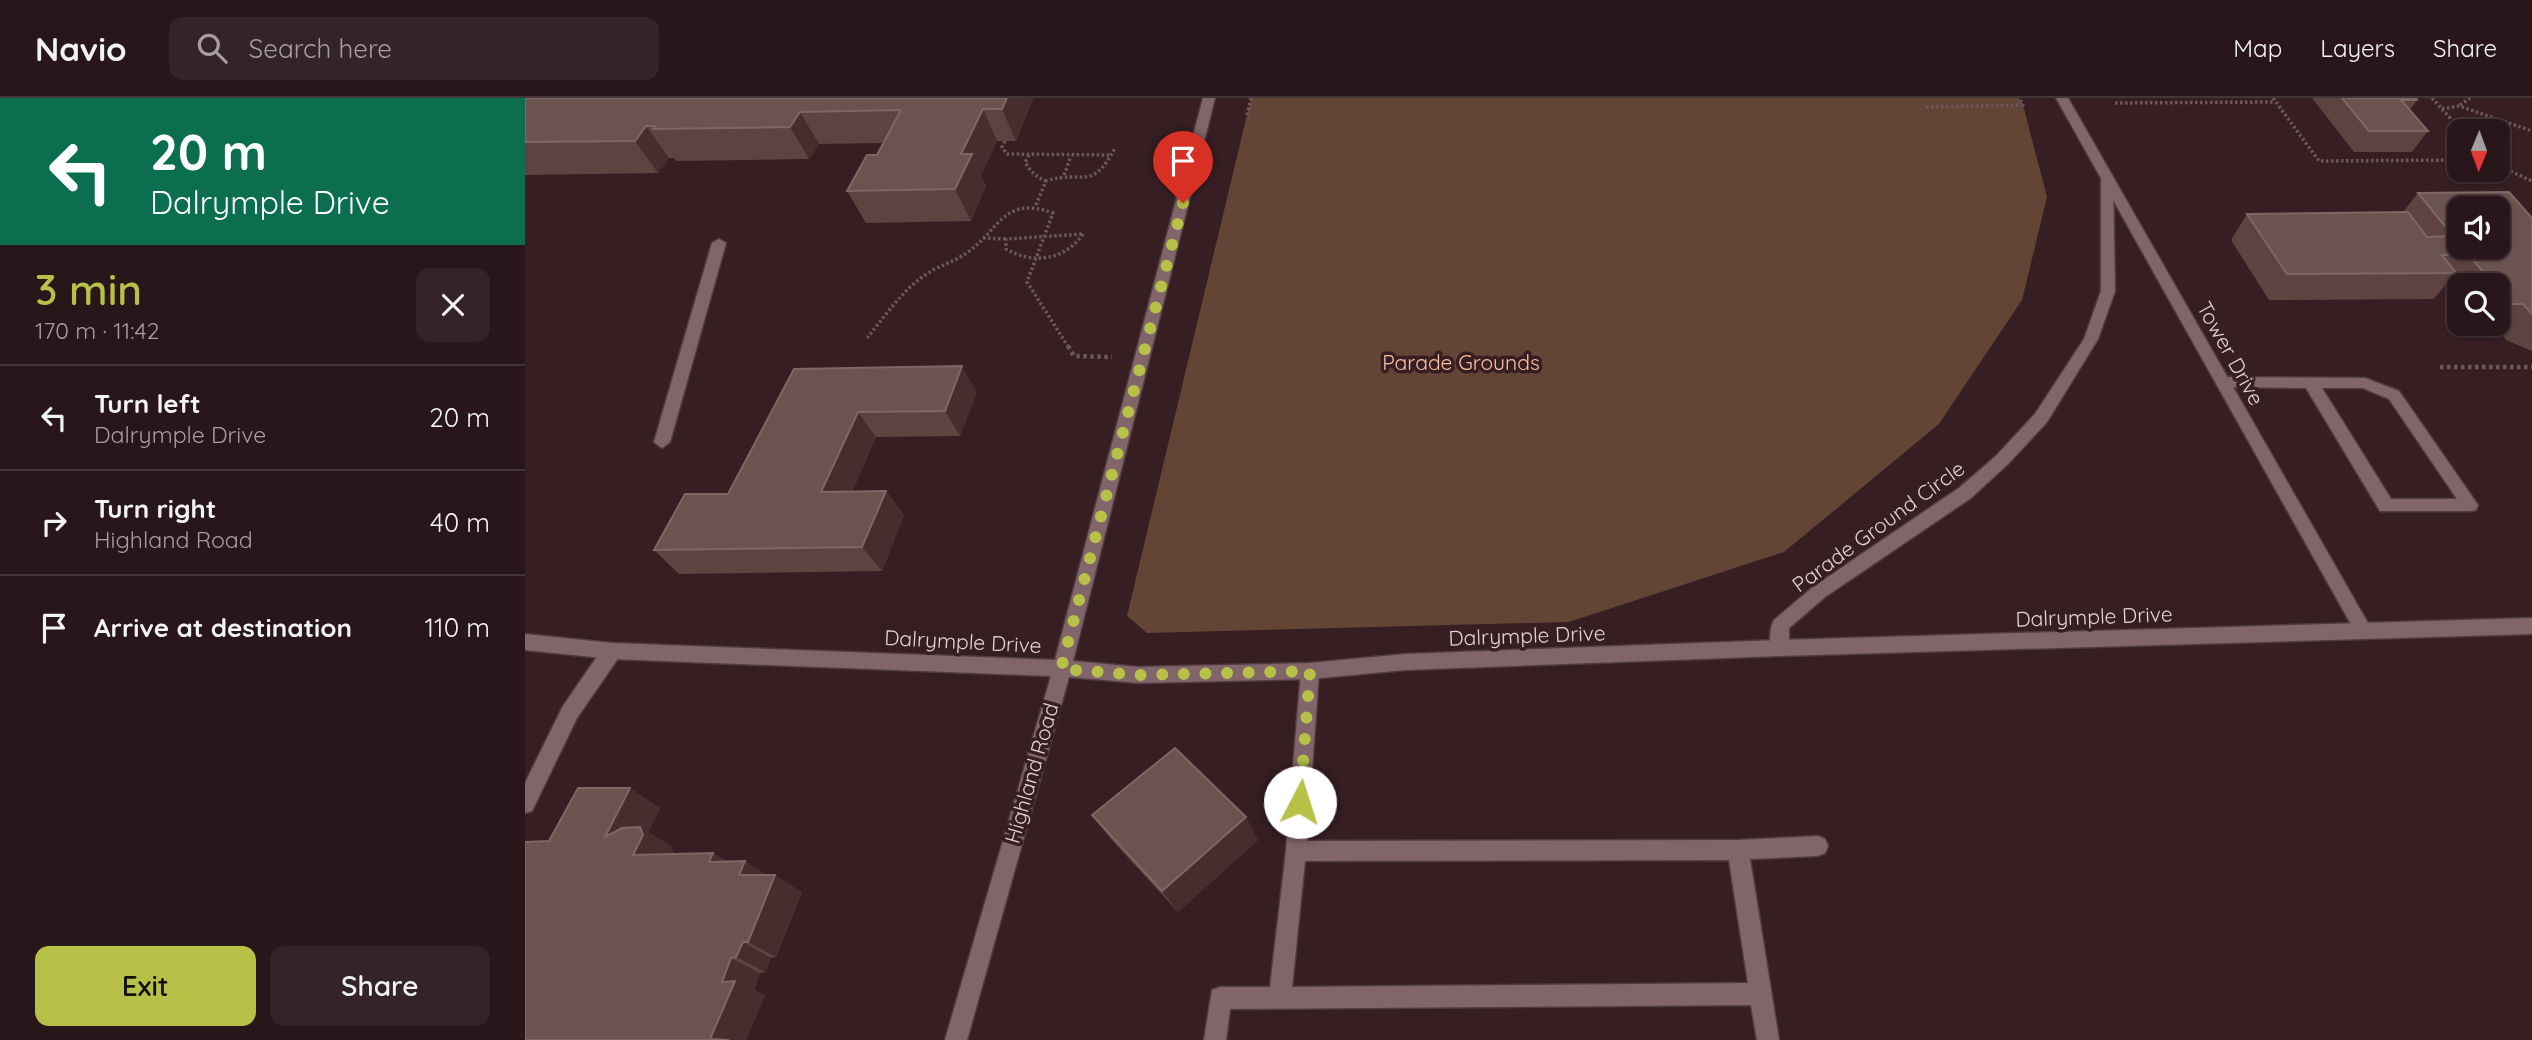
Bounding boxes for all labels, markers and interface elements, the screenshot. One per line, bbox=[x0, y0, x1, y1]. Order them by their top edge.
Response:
search box bbox=[169, 17, 659, 80]
text: Navio bbox=[35, 28, 127, 69]
icon: search bbox=[193, 29, 231, 67]
text: Search here bbox=[249, 32, 392, 65]
text: Map bbox=[2233, 33, 2282, 63]
text: Layers bbox=[2320, 33, 2395, 63]
text: Share bbox=[2433, 33, 2497, 63]
north arrow bbox=[2447, 119, 2509, 182]
map controls bbox=[2447, 119, 2510, 336]
text: 20 m bbox=[150, 121, 267, 182]
icon: left bbox=[35, 126, 126, 217]
pin bbox=[1153, 131, 1213, 203]
icon: arrive bbox=[1164, 142, 1202, 180]
text: Dalrymple Drive bbox=[150, 182, 390, 222]
button: sound bbox=[2447, 196, 2510, 259]
text: 3 min bbox=[35, 263, 142, 316]
button: close bbox=[416, 268, 490, 342]
button: search bbox=[2447, 273, 2510, 336]
street label: Tower Drive bbox=[2192, 296, 2270, 410]
text: 170 m · 11:42 bbox=[35, 316, 159, 345]
park label: Parade Grounds bbox=[1382, 349, 1540, 375]
text: Turn left bbox=[94, 387, 201, 420]
icon: left bbox=[35, 399, 73, 437]
text: 20 m bbox=[429, 401, 490, 434]
text: Dalrymple Drive bbox=[94, 420, 266, 449]
street label: Parade Ground Circle bbox=[1787, 455, 1969, 597]
text: Turn right bbox=[94, 492, 216, 525]
icon: right bbox=[35, 504, 73, 542]
text: 40 m bbox=[430, 506, 490, 539]
text: Highland Road bbox=[94, 525, 253, 554]
street label: Dalrymple Drive bbox=[2015, 600, 2173, 632]
icon: arrive bbox=[35, 609, 73, 647]
text: Arrive at destination bbox=[94, 611, 352, 644]
text: 110 m bbox=[424, 611, 490, 644]
street label: Dalrymple Drive bbox=[1448, 619, 1606, 651]
street label: Dalrymple Drive bbox=[884, 624, 1042, 658]
street label: Highland Road bbox=[999, 700, 1063, 846]
position arrow bbox=[1263, 765, 1337, 839]
button: Exit bbox=[35, 946, 256, 1026]
button: Share bbox=[270, 946, 490, 1026]

